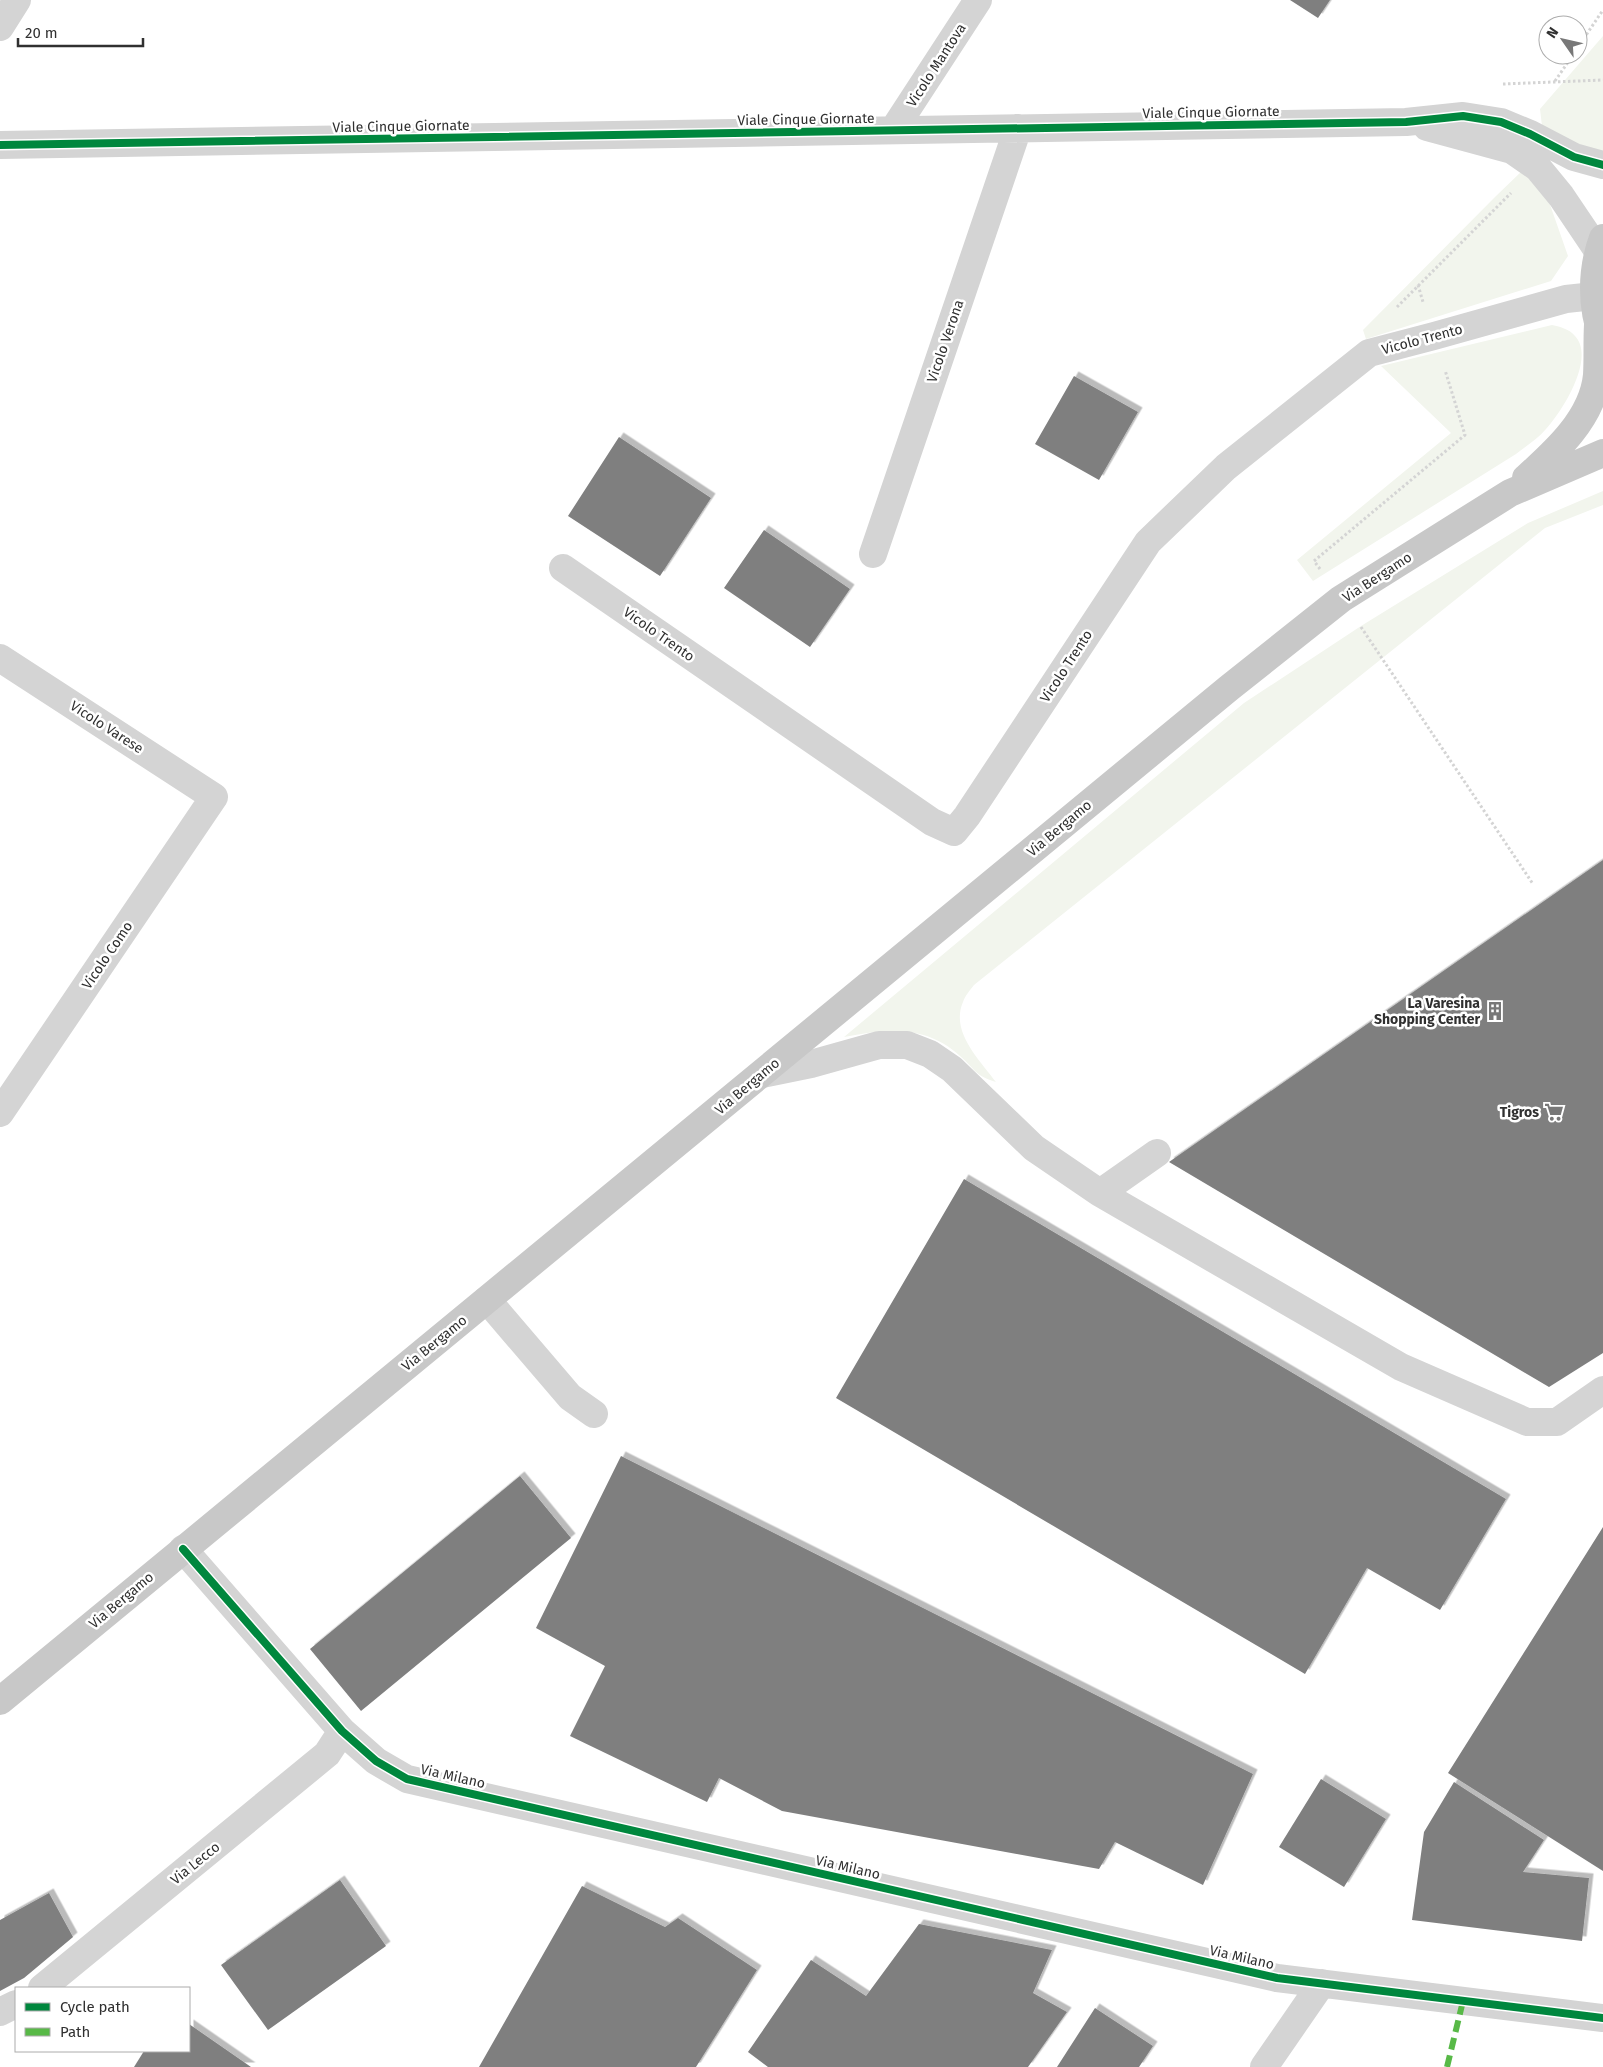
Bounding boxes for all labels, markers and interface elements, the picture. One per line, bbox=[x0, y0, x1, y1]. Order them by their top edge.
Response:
scale bar bbox=[18, 15, 142, 47]
north arrow bbox=[1538, 15, 1588, 65]
street label: Vicolo Mantova bbox=[903, 20, 970, 110]
text: 20 m bbox=[25, 24, 58, 42]
text: N bbox=[1543, 24, 1562, 42]
street label: Viale Cinque Giornate bbox=[1142, 103, 1280, 122]
street label: Viale Cinque Giornate bbox=[737, 110, 875, 129]
street label: Viale Cinque Giornate bbox=[332, 117, 470, 136]
street label: Vicolo Verona bbox=[923, 298, 968, 385]
street label: Vicolo Trento bbox=[1380, 321, 1464, 358]
street label: Via Bergamo bbox=[1339, 549, 1415, 606]
street label: Vicolo Trento bbox=[620, 604, 698, 665]
street label: Vicolo Trento bbox=[1037, 627, 1096, 706]
street label: Vicolo Varese bbox=[67, 697, 147, 757]
street label: Via Bergamo bbox=[1024, 796, 1095, 860]
street label: Vicolo Como bbox=[79, 918, 136, 992]
place label: La Varesina Shopping Center bbox=[1374, 995, 1480, 1028]
building icon: La Varesina Shopping Center bbox=[1484, 1000, 1506, 1022]
street label: Via Bergamo bbox=[712, 1054, 783, 1118]
supermarket icon: Tigros bbox=[1543, 1101, 1565, 1123]
place label: Tigros bbox=[1500, 1104, 1539, 1121]
street label: Via Bergamo bbox=[398, 1312, 470, 1375]
street label: Via Bergamo bbox=[86, 1568, 157, 1632]
street label: Via Milano bbox=[419, 1761, 487, 1792]
street label: Via Lecco bbox=[167, 1838, 223, 1888]
street label: Via Milano bbox=[814, 1852, 882, 1883]
street label: Via Milano bbox=[1208, 1942, 1276, 1973]
legend bbox=[15, 1987, 190, 2052]
text: Cycle path bbox=[60, 1998, 130, 2016]
text: Path bbox=[60, 2023, 90, 2041]

